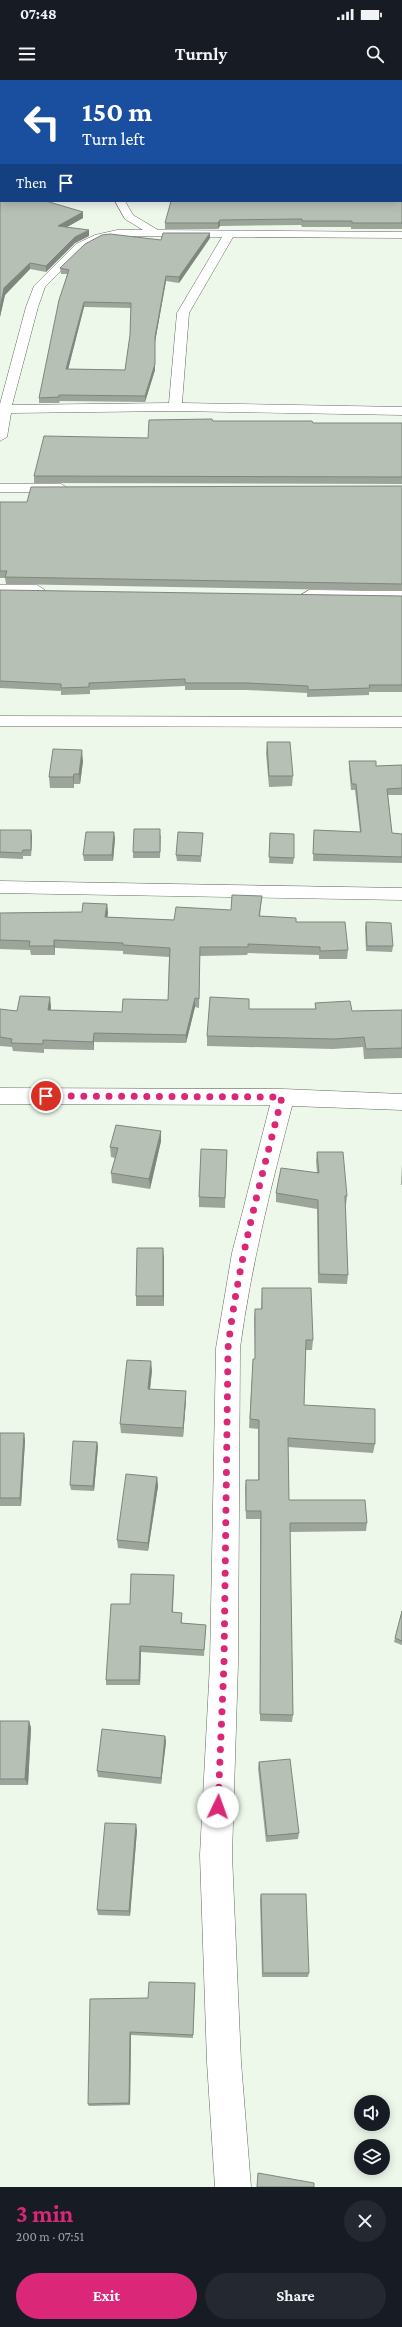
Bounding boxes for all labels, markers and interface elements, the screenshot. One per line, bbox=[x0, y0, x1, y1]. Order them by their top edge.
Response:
text: 07:48 bbox=[20, 6, 57, 22]
icon: menu bbox=[16, 43, 38, 65]
icon: search bbox=[364, 43, 386, 65]
text: Turnly bbox=[175, 44, 227, 64]
icon: left bbox=[16, 96, 68, 148]
text: 150 m bbox=[82, 96, 152, 127]
text: Turn left bbox=[82, 129, 145, 149]
icon: arrive bbox=[55, 172, 77, 194]
text: Then bbox=[16, 175, 47, 191]
pin bbox=[29, 1079, 63, 1113]
icon: arrive bbox=[35, 1085, 57, 1107]
position arrow bbox=[197, 1786, 239, 1828]
map controls bbox=[354, 2095, 390, 2175]
button: sound bbox=[354, 2095, 390, 2131]
button: layers bbox=[354, 2139, 390, 2175]
text: 3 min bbox=[16, 2200, 73, 2227]
button: close bbox=[344, 2200, 386, 2242]
text: 200 m · 07:51 bbox=[16, 2229, 84, 2244]
button: Exit bbox=[16, 2273, 197, 2319]
button: Share bbox=[205, 2273, 386, 2319]

